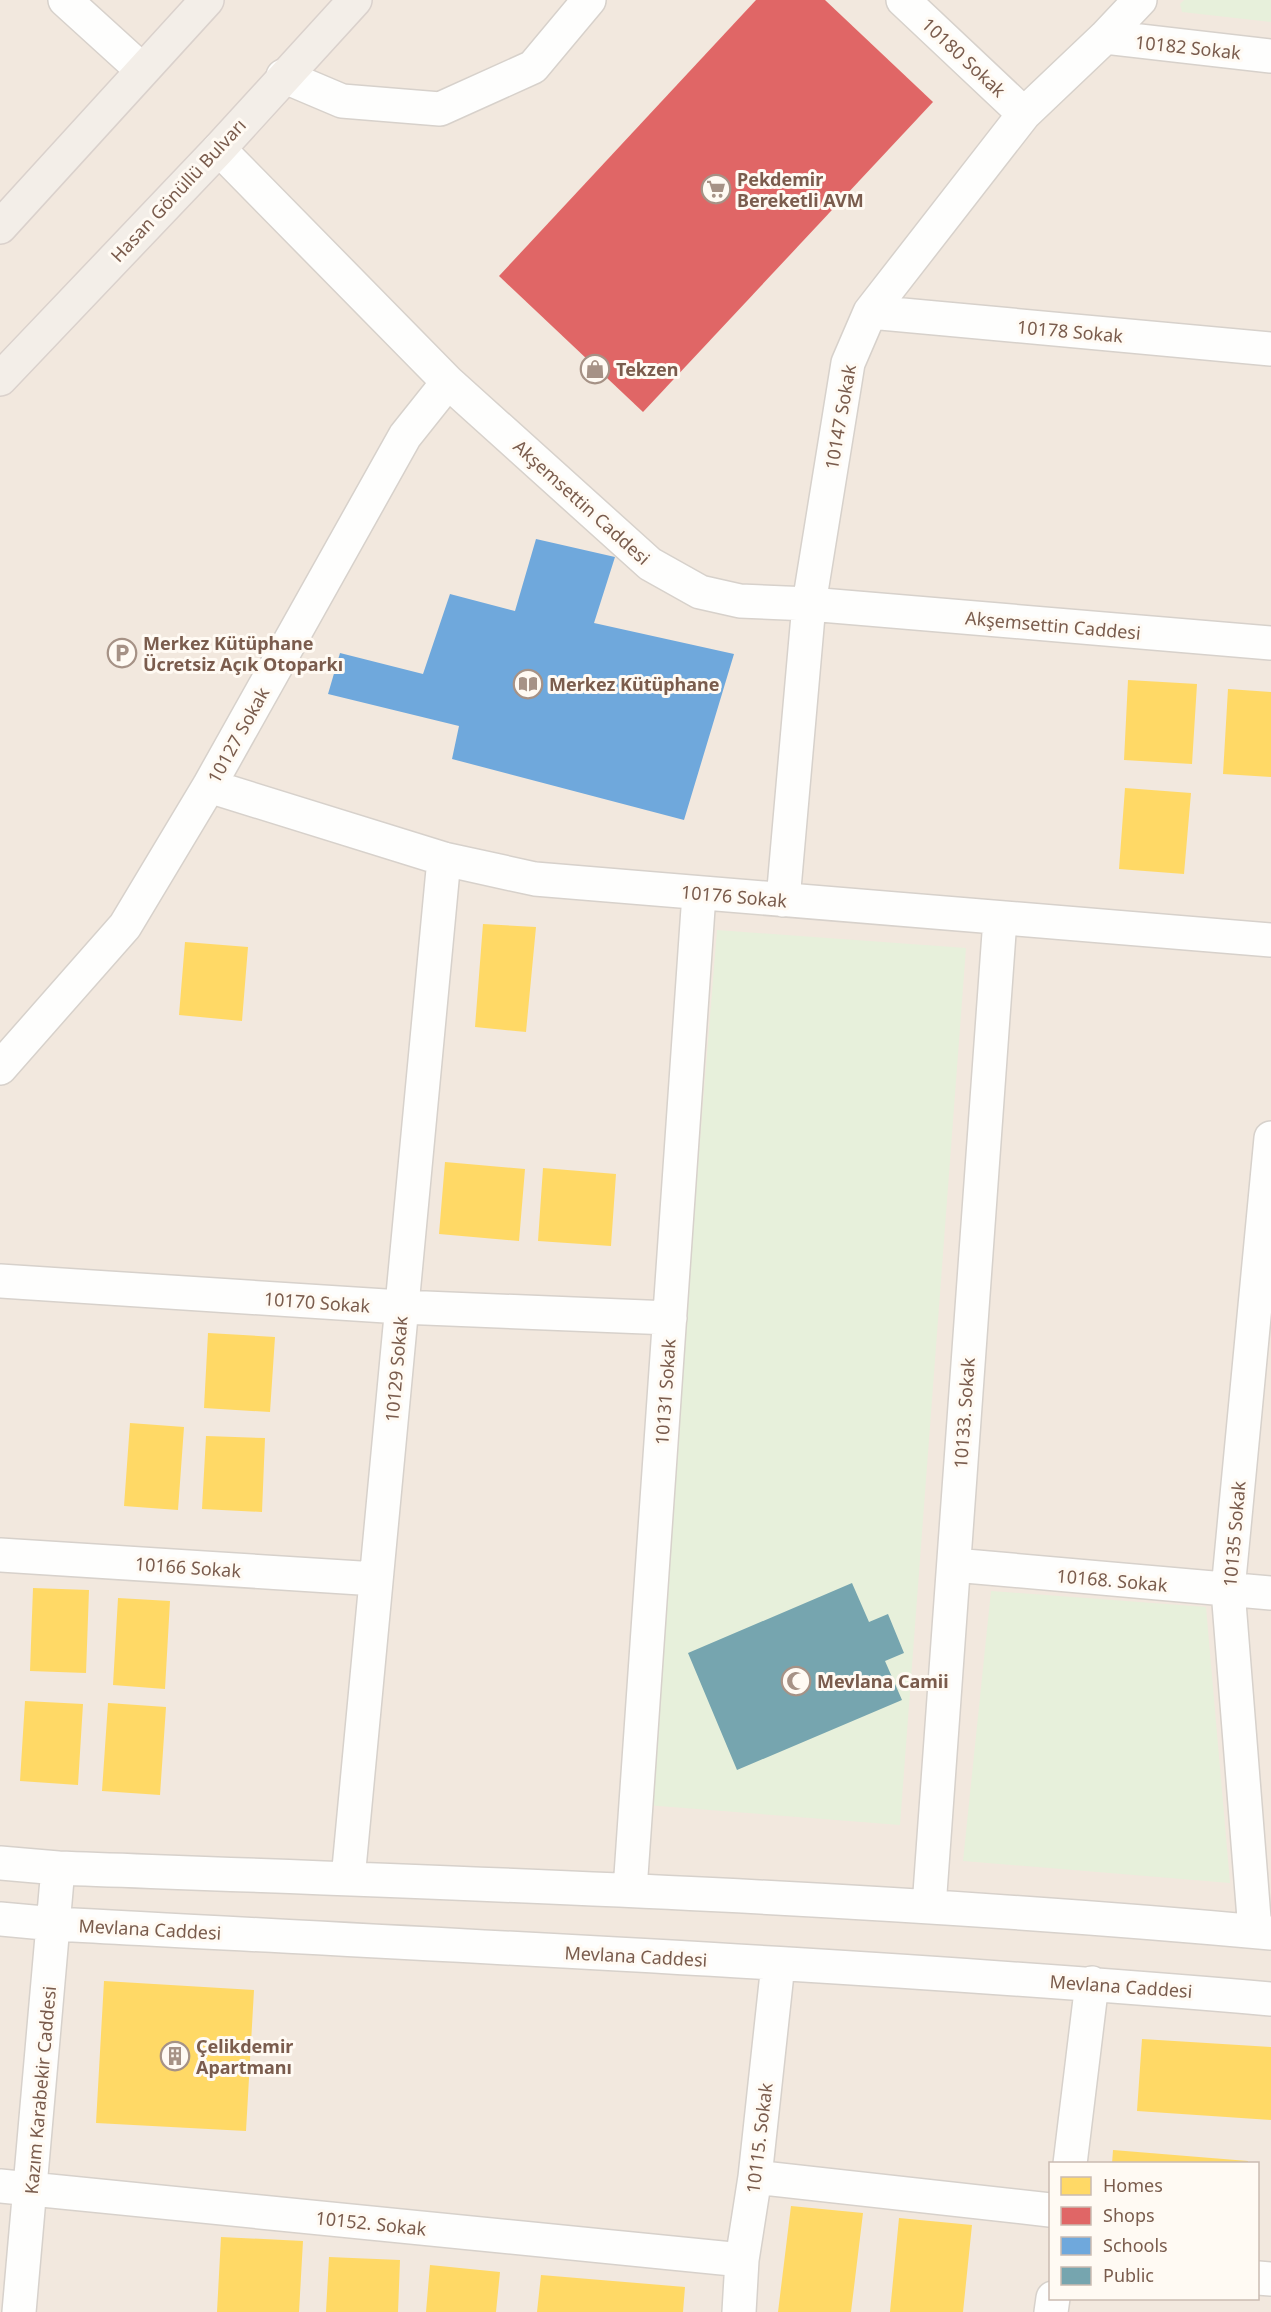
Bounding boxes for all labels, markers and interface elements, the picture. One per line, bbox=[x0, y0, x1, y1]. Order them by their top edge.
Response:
street label: 10180 Sokak bbox=[917, 12, 1011, 102]
street label: 10182 Sokak bbox=[1134, 30, 1242, 65]
street label: Hasan Gönüllü Bulvarı bbox=[105, 113, 251, 267]
place label: Pekdemir Bereketli AVM bbox=[737, 167, 864, 212]
supermarket icon: Pekdemir Bereketli AVM bbox=[700, 173, 732, 205]
street label: 10178 Sokak bbox=[1016, 314, 1124, 348]
shop icon: Tekzen bbox=[579, 353, 611, 385]
place label: Tekzen bbox=[616, 357, 678, 381]
street label: 10147 Sokak bbox=[819, 362, 861, 471]
street label: Akşemsettin Caddesi bbox=[509, 434, 655, 570]
street label: Akşemsettin Caddesi bbox=[964, 605, 1142, 645]
place label: Merkez Kütüphane Ücretsiz Açık Otoparkı bbox=[143, 631, 343, 676]
parking icon: Merkez Kütüphane Ücretsiz Açık Otoparkı bbox=[106, 637, 138, 669]
library icon: Merkez Kütüphane bbox=[512, 668, 544, 700]
place label: Merkez Kütüphane bbox=[549, 672, 720, 696]
street label: 10127 Sokak bbox=[202, 682, 274, 787]
street label: 10176 Sokak bbox=[680, 879, 788, 913]
street label: 10170 Sokak bbox=[263, 1286, 371, 1318]
street label: 10129 Sokak bbox=[379, 1315, 413, 1423]
street label: 10131 Sokak bbox=[649, 1338, 681, 1446]
street label: 10133. Sokak bbox=[948, 1356, 980, 1469]
street label: 10135 Sokak bbox=[1217, 1480, 1251, 1588]
street label: 10166 Sokak bbox=[134, 1551, 242, 1583]
street label: 10168. Sokak bbox=[1056, 1563, 1169, 1597]
mosque icon: Mevlana Camii bbox=[780, 1665, 812, 1697]
place label: Mevlana Camii bbox=[817, 1669, 949, 1693]
street label: Mevlana Caddesi bbox=[78, 1913, 222, 1945]
street label: Mevlana Caddesi bbox=[564, 1940, 708, 1972]
street label: Mevlana Caddesi bbox=[1049, 1969, 1193, 2003]
street label: Kazım Karabekir Caddesi bbox=[19, 1985, 61, 2195]
place label: Çelikdemir Apartmanı bbox=[196, 2034, 293, 2079]
building icon: Çelikdemir Apartmanı bbox=[159, 2040, 191, 2072]
street label: 10115. Sokak bbox=[740, 2081, 778, 2195]
legend bbox=[1049, 2162, 1259, 2300]
text: Homes bbox=[1103, 2173, 1163, 2197]
text: Shops bbox=[1103, 2203, 1155, 2227]
street label: 10152. Sokak bbox=[315, 2205, 428, 2241]
text: Schools bbox=[1103, 2233, 1168, 2257]
text: Public bbox=[1103, 2263, 1154, 2287]

